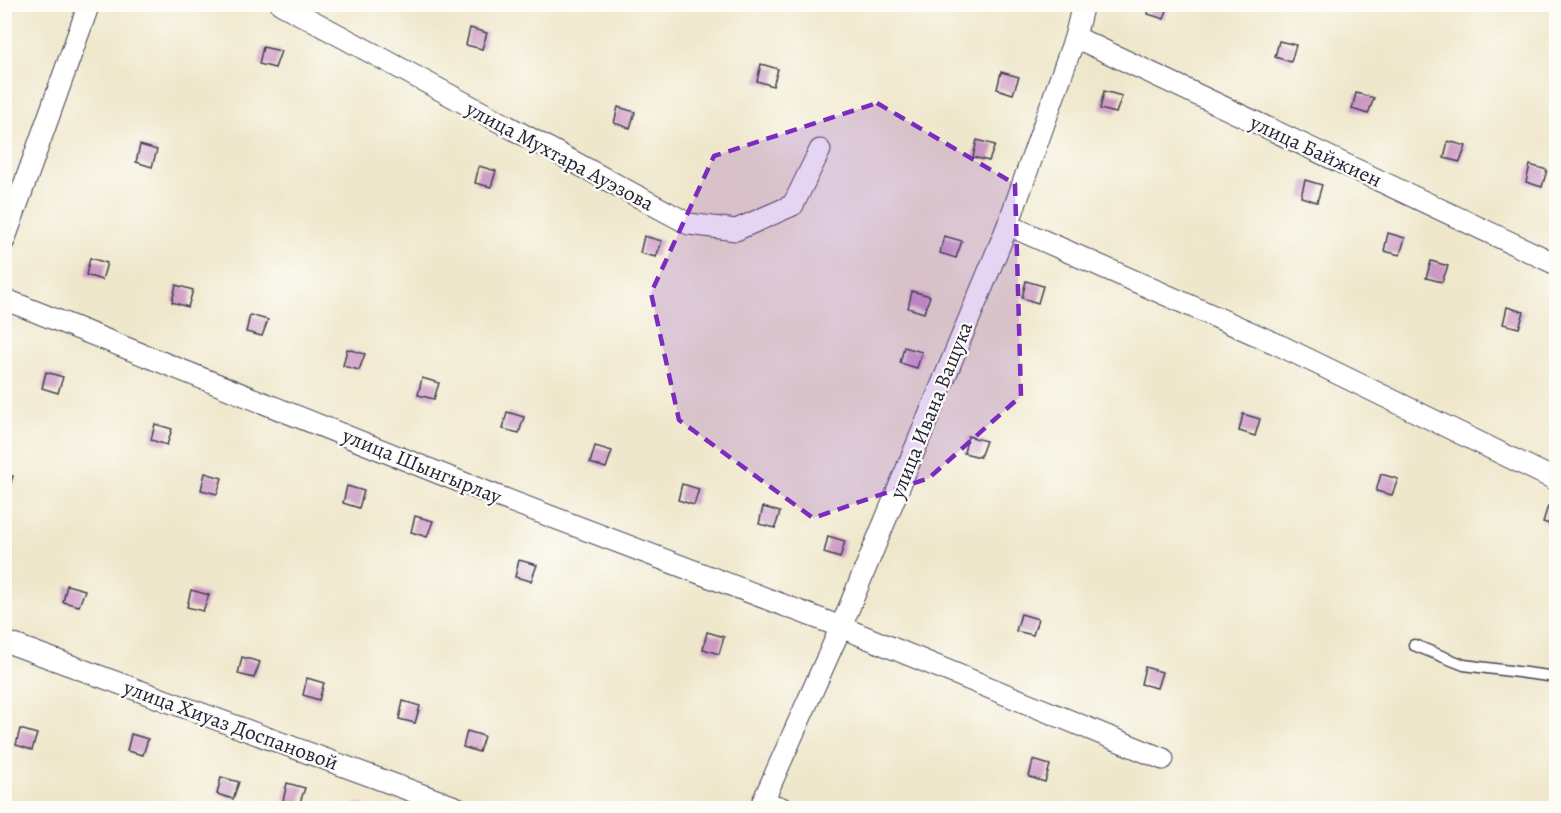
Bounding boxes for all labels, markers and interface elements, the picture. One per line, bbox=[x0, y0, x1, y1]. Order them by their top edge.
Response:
street label: улица Мухтара Ауэзова bbox=[460, 94, 659, 218]
street label: улица Байжиен bbox=[1245, 108, 1386, 194]
street label: улица Ивана Ващука bbox=[882, 317, 979, 503]
street label: улица Шынгырлау bbox=[337, 421, 506, 511]
street label: улица Хиуаз Доспановой bbox=[119, 673, 342, 777]

